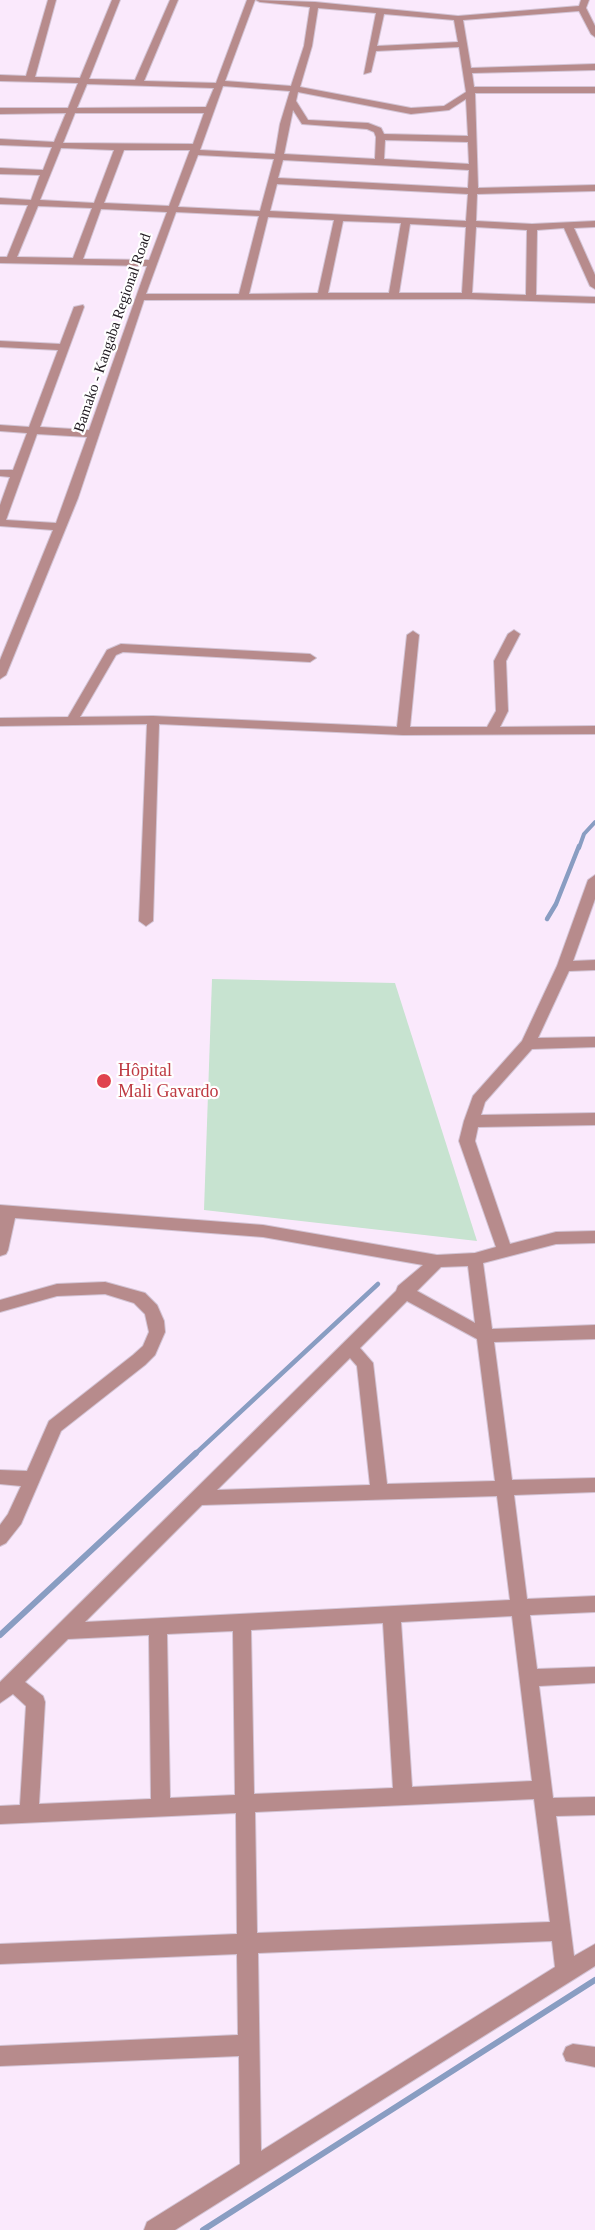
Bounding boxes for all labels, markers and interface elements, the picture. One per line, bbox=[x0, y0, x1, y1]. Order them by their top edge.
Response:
street label: Bamako - Kangaba Regional Road bbox=[70, 231, 156, 435]
place label: Hôpital Mali Gavardo bbox=[118, 1060, 218, 1102]
marker: Hôpital Mali Gavardo bbox=[95, 1072, 113, 1090]

